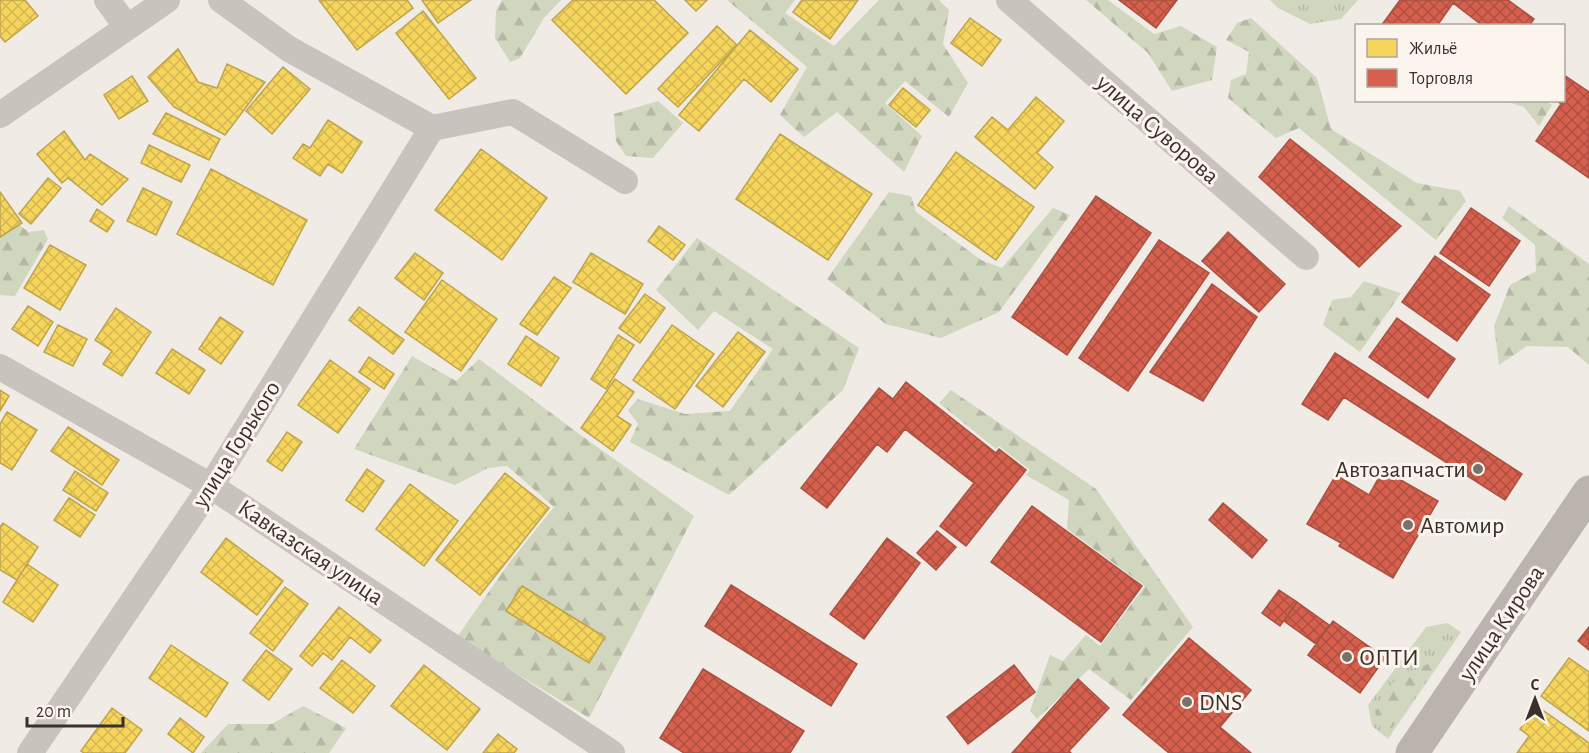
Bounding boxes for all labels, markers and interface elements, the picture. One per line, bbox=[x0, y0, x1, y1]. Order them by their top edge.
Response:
legend bbox=[1355, 24, 1565, 102]
text: Жильё bbox=[1409, 40, 1457, 58]
street label: улица Суворова bbox=[1091, 70, 1223, 189]
text: Торговля bbox=[1409, 70, 1473, 88]
street label: улица Горького bbox=[188, 377, 285, 513]
place label: Автозапчасти bbox=[1335, 458, 1466, 482]
marker: Автозапчасти bbox=[1471, 462, 1485, 476]
street label: Кавказская улица bbox=[233, 496, 387, 610]
place label: Автомир bbox=[1420, 514, 1504, 538]
marker: Автомир bbox=[1401, 518, 1415, 532]
street label: улица Кирова bbox=[1454, 562, 1549, 686]
place label: ОПТИ bbox=[1359, 646, 1419, 670]
marker: ОПТИ bbox=[1340, 650, 1354, 664]
north arrow bbox=[1505, 669, 1565, 729]
text: С bbox=[1531, 677, 1540, 693]
scale bar bbox=[27, 690, 123, 728]
place label: DNS bbox=[1199, 691, 1242, 715]
marker: DNS bbox=[1180, 695, 1194, 709]
text: 20 m bbox=[36, 703, 71, 721]

